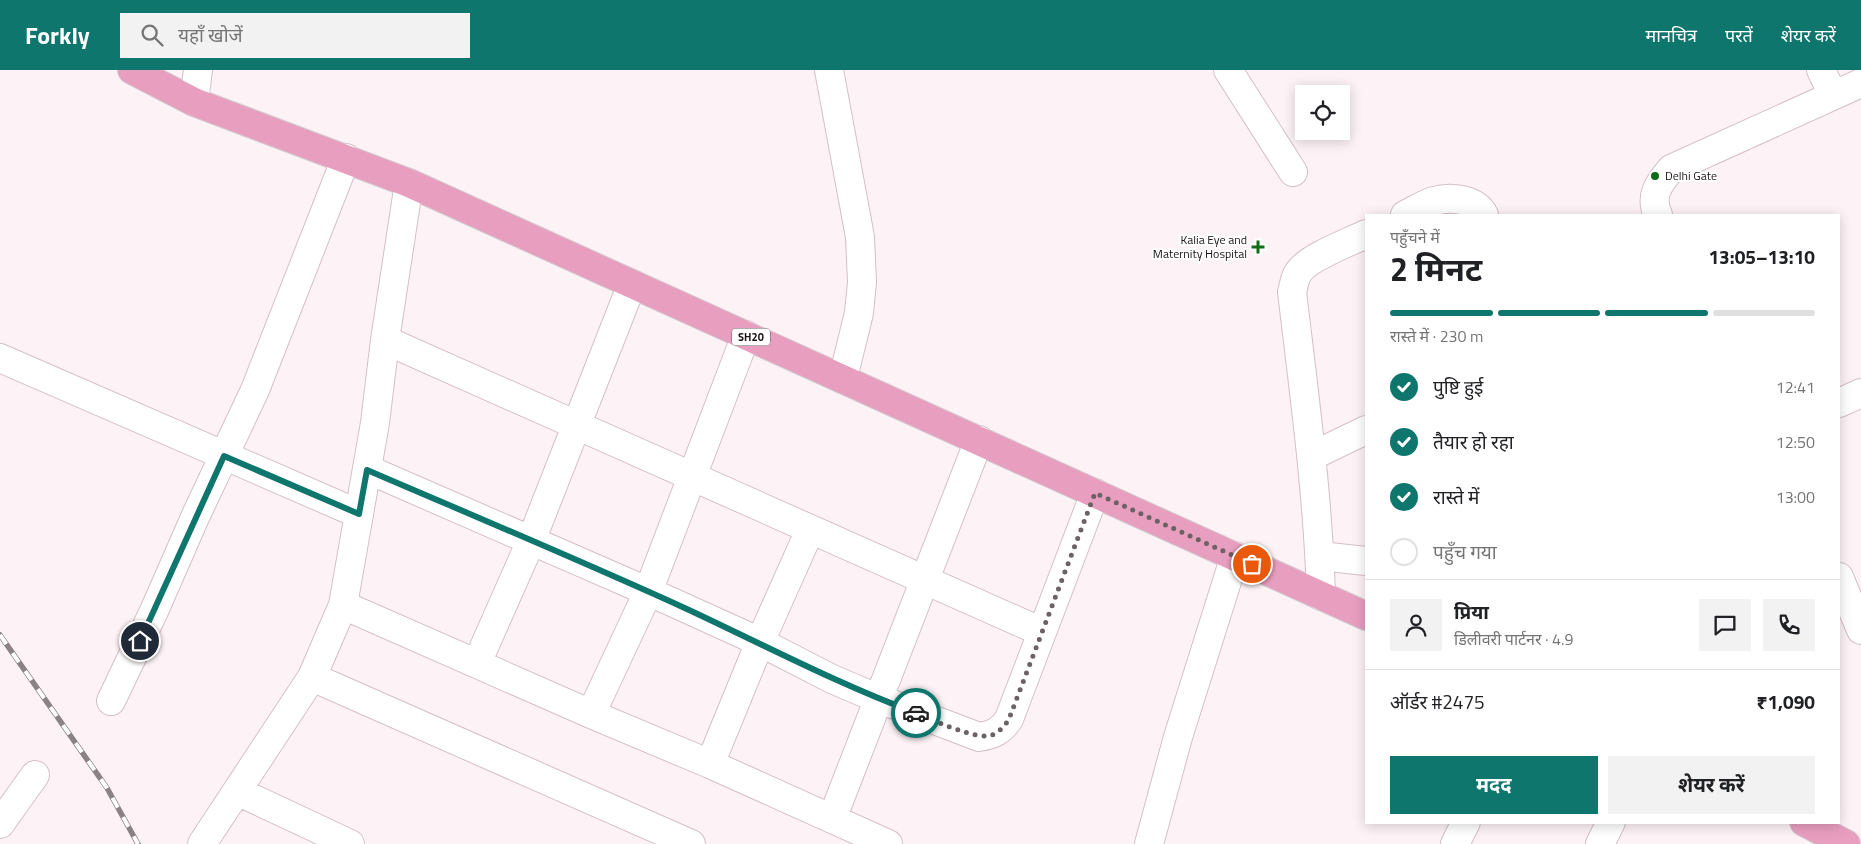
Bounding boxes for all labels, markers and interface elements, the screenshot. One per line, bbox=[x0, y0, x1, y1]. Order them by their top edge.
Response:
search box bbox=[120, 13, 470, 58]
text: Forkly bbox=[25, 17, 90, 53]
text: यहाँ खोजें bbox=[178, 20, 243, 49]
icon: search bbox=[138, 21, 166, 49]
text: मानचित्र bbox=[1645, 22, 1697, 49]
text: परतें bbox=[1725, 22, 1753, 49]
text: शेयर करें bbox=[1781, 22, 1836, 49]
map controls bbox=[1295, 85, 1350, 140]
button: locate bbox=[1295, 85, 1350, 140]
place label: Delhi Gate bbox=[1665, 166, 1717, 185]
marker: Delhi Gate bbox=[1649, 170, 1661, 182]
text: पहुँचने में bbox=[1390, 225, 1440, 249]
place label: Kalia Eye and Maternity Hospital bbox=[1153, 230, 1247, 263]
marker: Kalia Eye and Maternity Hospital bbox=[1251, 240, 1265, 254]
text: 13:05–13:10 bbox=[1708, 242, 1815, 271]
text: 2 मिनट bbox=[1390, 245, 1482, 293]
text: रास्ते में · 230 m bbox=[1390, 324, 1483, 348]
road number: SH20 bbox=[732, 328, 770, 346]
text: पुष्टि हुई bbox=[1433, 372, 1483, 401]
icon: check bbox=[1390, 373, 1418, 401]
text: 12:41 bbox=[1776, 375, 1815, 399]
text: तैयार हो रहा bbox=[1433, 427, 1514, 456]
icon: check bbox=[1390, 428, 1418, 456]
text: 12:50 bbox=[1776, 430, 1815, 454]
text: रास्ते में bbox=[1433, 482, 1479, 511]
icon: check bbox=[1390, 483, 1418, 511]
text: 13:00 bbox=[1776, 485, 1815, 509]
text: पहुँच गया bbox=[1433, 537, 1497, 566]
pin bbox=[1231, 543, 1273, 585]
icon: bag bbox=[1238, 550, 1266, 578]
text: प्रिया bbox=[1454, 597, 1489, 626]
button: person bbox=[1390, 599, 1442, 651]
button: chat bbox=[1699, 599, 1751, 651]
button: phone bbox=[1763, 599, 1815, 651]
pin bbox=[119, 620, 161, 662]
icon: home bbox=[126, 627, 154, 655]
text: डिलीवरी पार्टनर · 4.9 bbox=[1454, 627, 1573, 651]
text: ऑर्डर #2475 bbox=[1390, 687, 1485, 716]
text: ₹1,090 bbox=[1757, 687, 1815, 716]
courier bbox=[891, 688, 941, 738]
icon: car bbox=[902, 699, 930, 727]
button: मदद bbox=[1390, 756, 1598, 814]
button: शेयर करें bbox=[1608, 756, 1815, 814]

